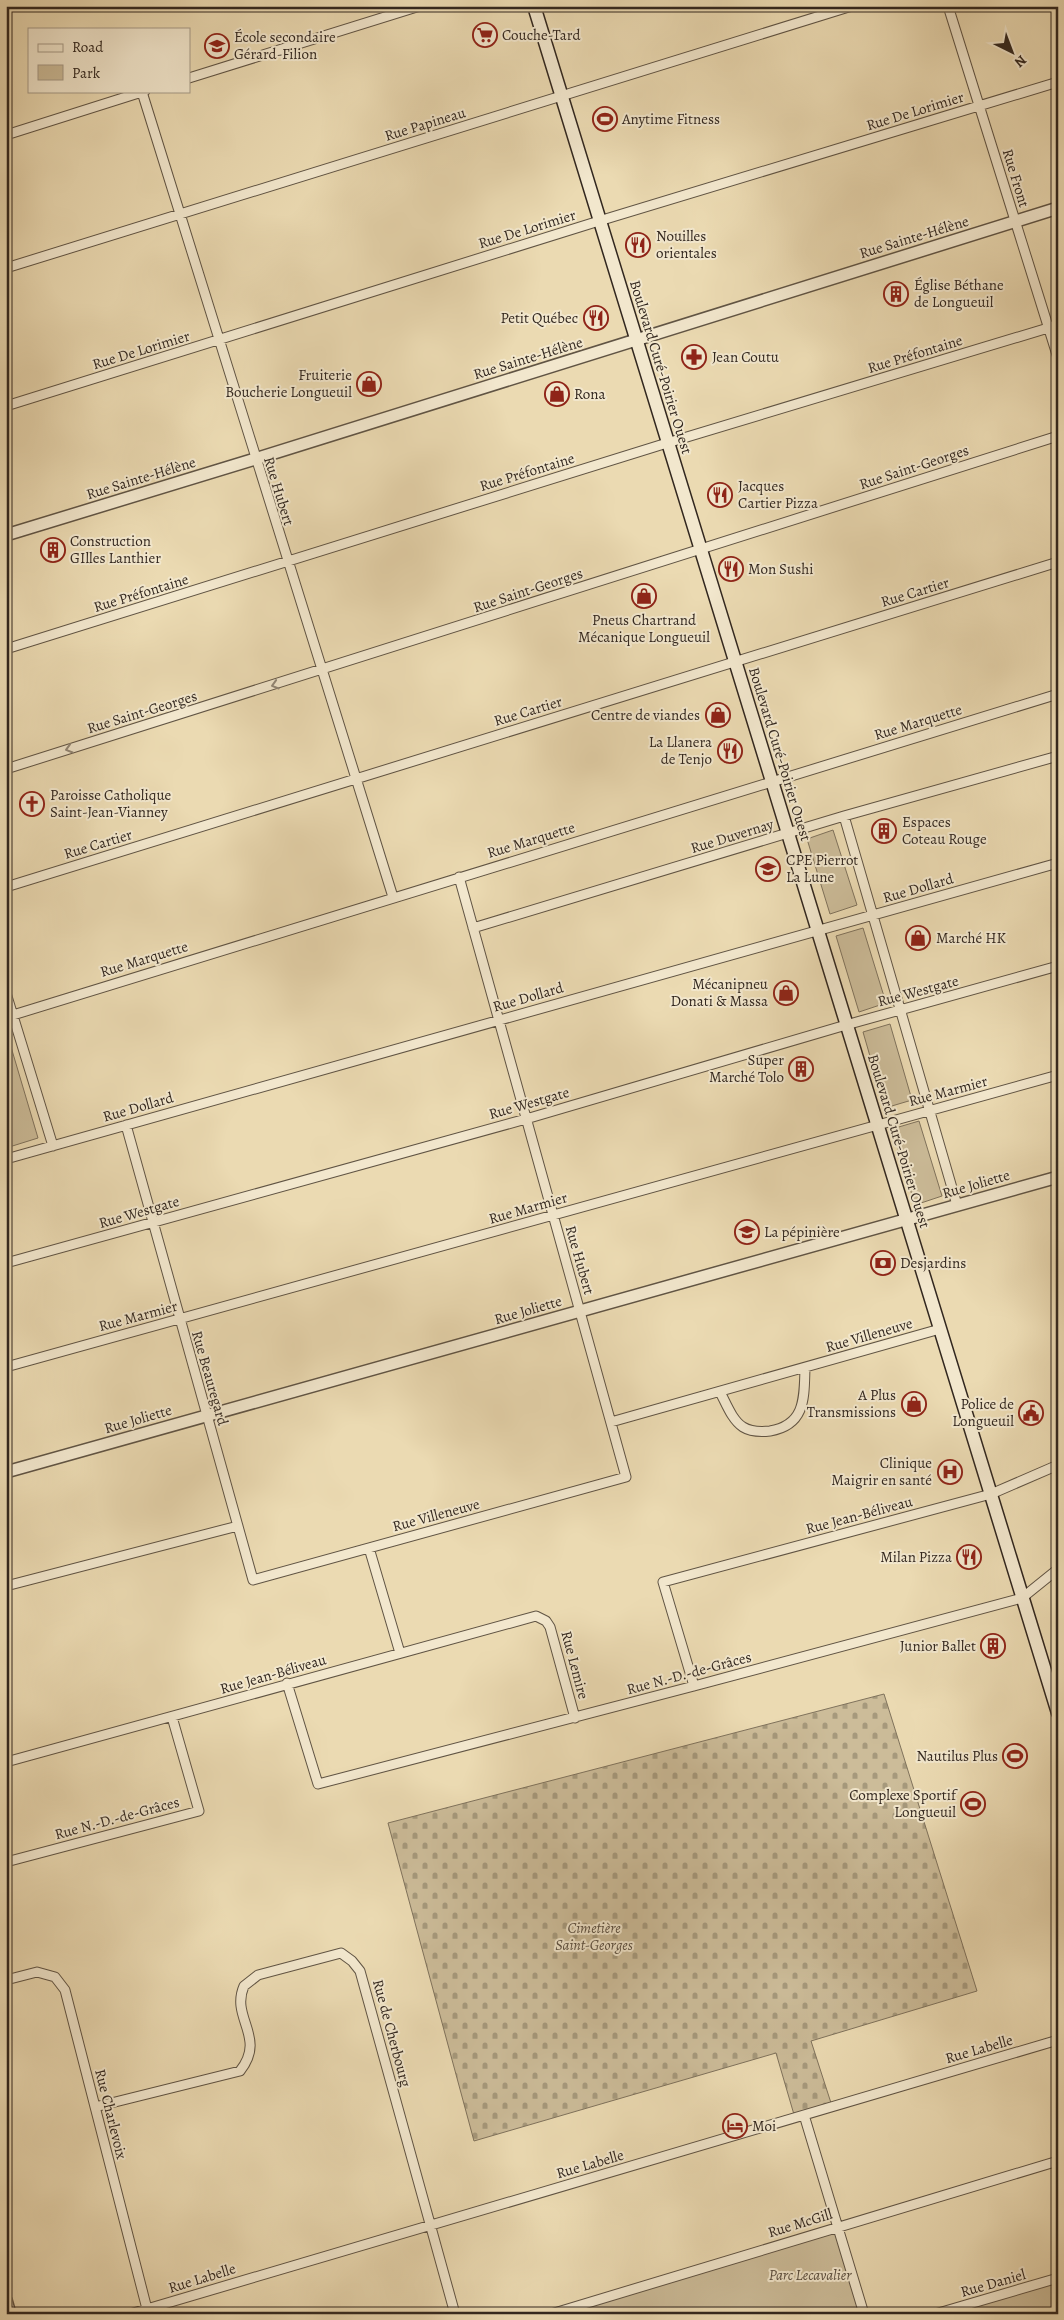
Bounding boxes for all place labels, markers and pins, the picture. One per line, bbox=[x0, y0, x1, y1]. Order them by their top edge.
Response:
supermarket icon: Couche-Tard bbox=[472, 22, 498, 48]
place label: Couche-Tard bbox=[502, 25, 581, 45]
place label: École secondaire Gérard-Filion bbox=[234, 27, 336, 64]
school or university icon: École secondaire Gérard-Filion bbox=[204, 33, 230, 59]
sports icon: Anytime Fitness bbox=[592, 106, 618, 132]
place label: Anytime Fitness bbox=[621, 109, 720, 129]
place label: Nouilles orientales bbox=[656, 226, 717, 263]
restaurant icon: Nouilles orientales bbox=[625, 232, 651, 258]
place label: Église Béthane de Longueuil bbox=[914, 275, 1004, 312]
building icon: Église Béthane de Longueuil bbox=[883, 281, 909, 307]
restaurant icon: Petit Québec bbox=[583, 305, 609, 331]
place label: Petit Québec bbox=[501, 308, 578, 328]
pharmacy icon: Jean Coutu bbox=[681, 344, 707, 370]
place label: Jean Coutu bbox=[712, 347, 780, 367]
place label: Fruiterie Boucherie Longueuil bbox=[225, 365, 352, 402]
shop icon: Fruiterie Boucherie Longueuil bbox=[356, 371, 382, 397]
shop icon: Rona bbox=[544, 381, 570, 407]
place label: Rona bbox=[574, 384, 605, 404]
place label: Jacques Cartier Pizza bbox=[738, 476, 818, 513]
restaurant icon: Jacques Cartier Pizza bbox=[707, 482, 733, 508]
place label: Construction GIlles Lanthier bbox=[70, 531, 161, 568]
building icon: Construction GIlles Lanthier bbox=[40, 537, 66, 563]
restaurant icon: Mon Sushi bbox=[718, 556, 744, 582]
place label: Mon Sushi bbox=[748, 559, 813, 579]
shop icon: Pneus Chartrand Mécanique Longueuil bbox=[631, 583, 657, 609]
place label: Pneus Chartrand Mécanique Longueuil bbox=[578, 610, 710, 647]
shop icon: Centre de viandes bbox=[705, 702, 731, 728]
place label: Centre de viandes bbox=[591, 705, 700, 725]
place label: La Llanera de Tenjo bbox=[649, 732, 712, 769]
restaurant icon: La Llanera de Tenjo bbox=[717, 738, 743, 764]
place label: Paroisse Catholique Saint-Jean-Vianney bbox=[50, 785, 172, 822]
church icon: Paroisse Catholique Saint-Jean-Vianney bbox=[19, 791, 45, 817]
place label: Espaces Coteau Rouge bbox=[902, 812, 987, 849]
building icon: Espaces Coteau Rouge bbox=[871, 818, 897, 844]
place label: CPE Pierrot La Lune bbox=[786, 850, 858, 887]
school or university icon: CPE Pierrot La Lune bbox=[755, 856, 781, 882]
shop icon: Marché HK bbox=[905, 925, 931, 951]
place label: Marché HK bbox=[936, 928, 1007, 948]
place label: Mécanipneu Donati & Massa bbox=[671, 974, 769, 1011]
shop icon: Mécanipneu Donati & Massa bbox=[773, 980, 799, 1006]
place label: Super Marché Tolo bbox=[709, 1050, 784, 1087]
building icon: Super Marché Tolo bbox=[788, 1056, 814, 1082]
school or university icon: La pépinière bbox=[734, 1219, 760, 1245]
place label: La pépinière bbox=[764, 1222, 840, 1242]
bank icon: Desjardins bbox=[870, 1250, 896, 1276]
place label: Desjardins bbox=[900, 1253, 966, 1273]
place label: A Plus Transmissions bbox=[807, 1385, 896, 1422]
shop icon: A Plus Transmissions bbox=[901, 1391, 927, 1417]
place label: Police de Longueuil bbox=[952, 1394, 1014, 1431]
public building icon: Police de Longueuil bbox=[1018, 1400, 1044, 1426]
place label: Clinique Maigrir en santé bbox=[831, 1453, 932, 1490]
hospital icon: Clinique Maigrir en santé bbox=[937, 1459, 963, 1485]
restaurant icon: Milan Pizza bbox=[956, 1544, 982, 1570]
place label: Milan Pizza bbox=[880, 1547, 952, 1567]
building icon: Junior Ballet bbox=[980, 1633, 1006, 1659]
place label: Junior Ballet bbox=[900, 1636, 976, 1656]
sports icon: Nautilus Plus bbox=[1002, 1743, 1028, 1769]
place label: Nautilus Plus bbox=[916, 1746, 998, 1766]
place label: Complexe Sportif Longueuil bbox=[849, 1785, 958, 1822]
sports icon: Complexe Sportif Longueuil bbox=[960, 1791, 986, 1817]
hotel icon: Moi bbox=[722, 2113, 748, 2139]
place label: Moi bbox=[752, 2116, 776, 2136]

